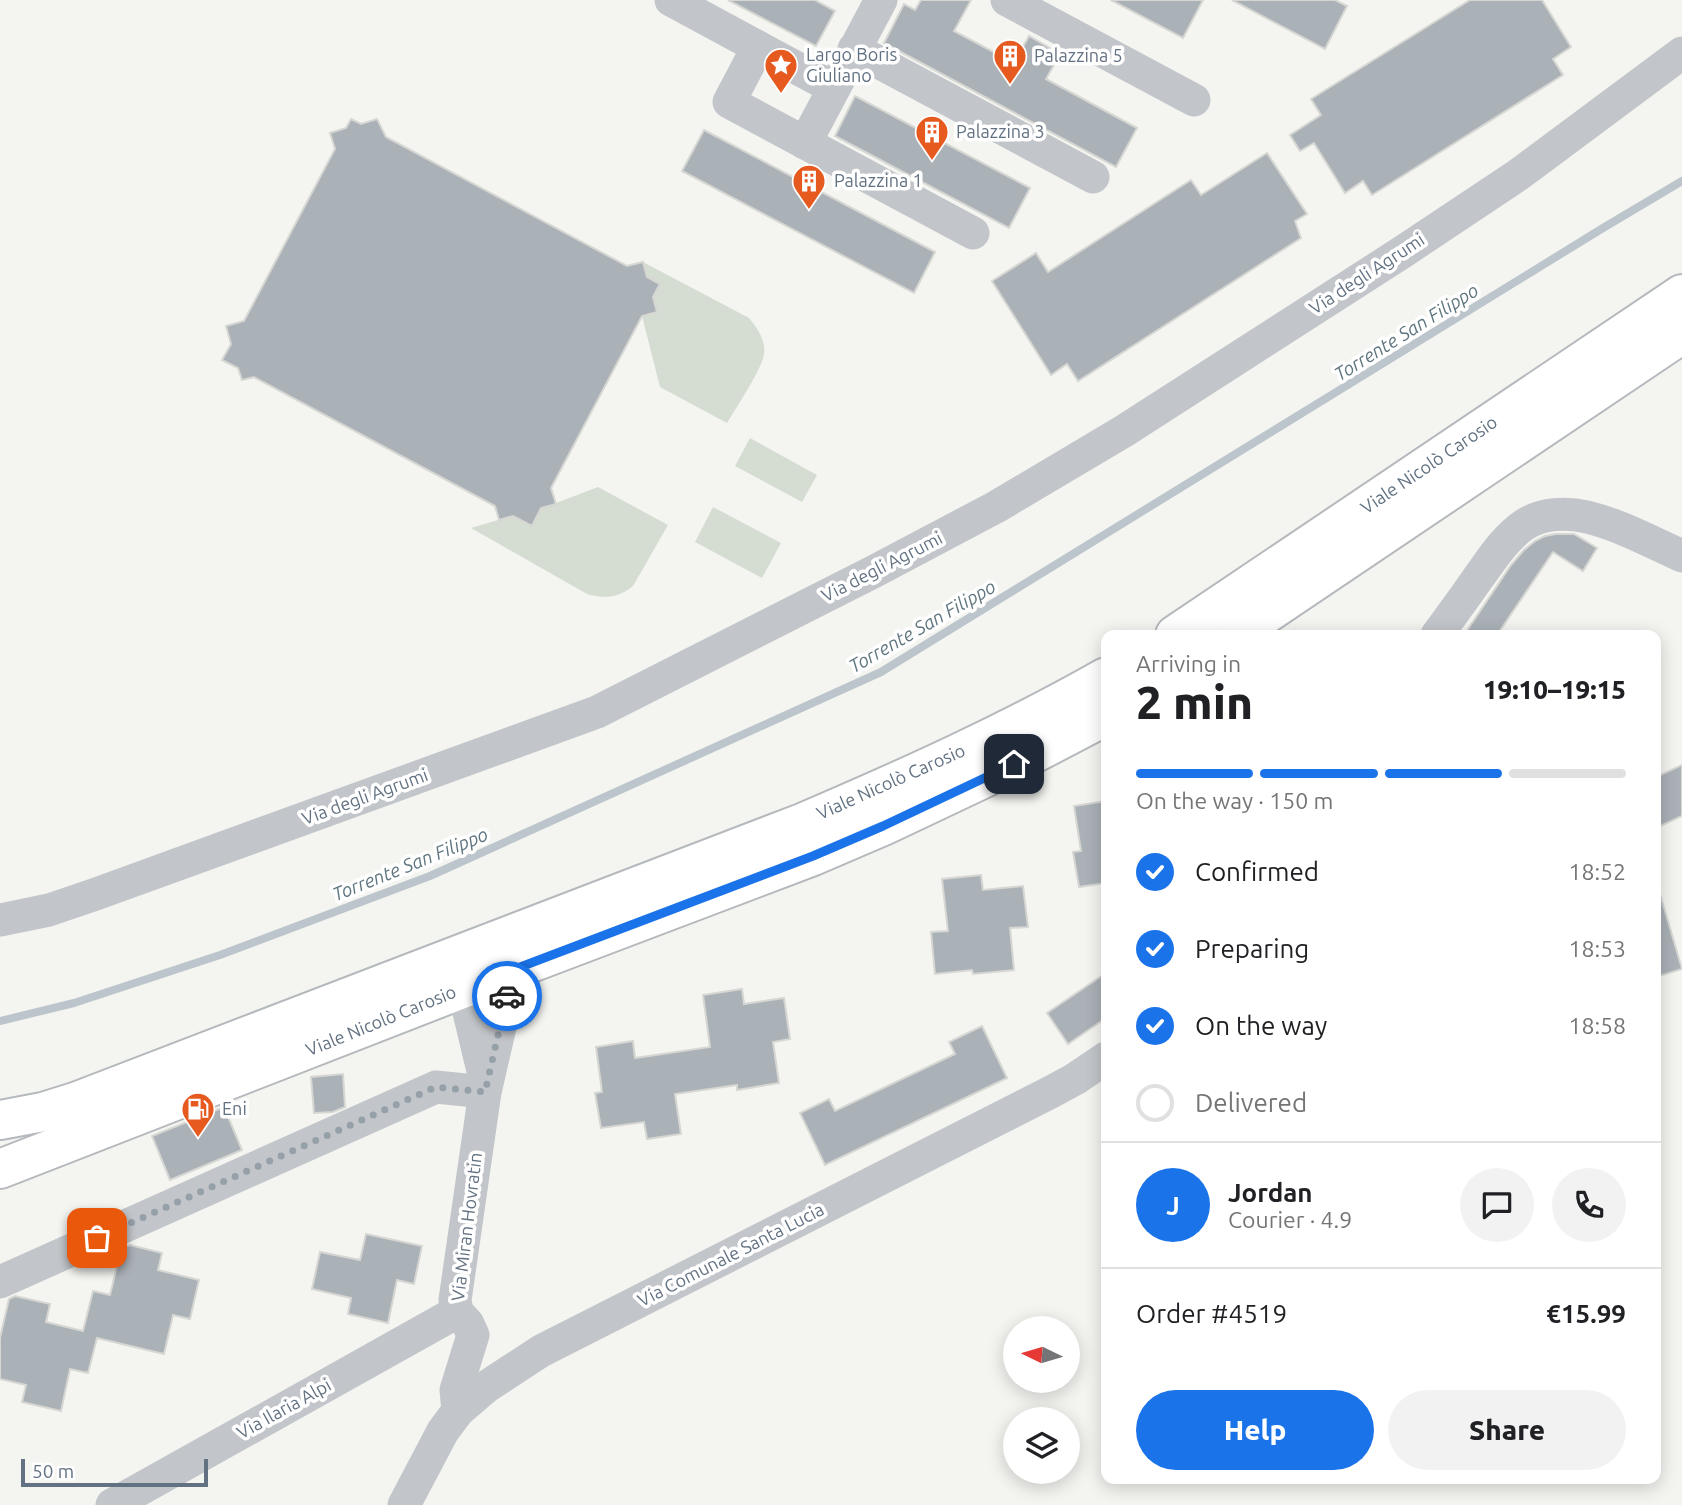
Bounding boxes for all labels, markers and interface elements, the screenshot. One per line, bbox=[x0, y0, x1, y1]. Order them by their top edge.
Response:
building icon: Palazzina 5 bbox=[991, 37, 1029, 86]
place label: Largo Boris Giuliano bbox=[806, 44, 897, 85]
place label: Palazzina 5 bbox=[1034, 45, 1123, 65]
place icon: Largo Boris Giuliano bbox=[762, 46, 800, 95]
building icon: Palazzina 3 bbox=[913, 113, 951, 162]
place label: Palazzina 3 bbox=[956, 121, 1045, 141]
building icon: Palazzina 1 bbox=[790, 162, 828, 211]
place label: Palazzina 1 bbox=[834, 170, 923, 190]
street label: Via degli Agrumi bbox=[1305, 229, 1428, 318]
water label: Torrente San Filippo bbox=[1330, 279, 1482, 385]
street label: Viale Nicolò Carosio bbox=[1356, 411, 1500, 517]
street label: Via degli Agrumi bbox=[818, 527, 945, 605]
water label: Torrente San Filippo bbox=[845, 575, 999, 677]
text: Arriving in bbox=[1136, 651, 1241, 676]
text: 19:10–19:15 bbox=[1483, 675, 1626, 704]
text: 2 min bbox=[1136, 676, 1253, 728]
pin bbox=[984, 734, 1044, 794]
street label: Viale Nicolò Carosio bbox=[813, 739, 968, 823]
icon: home bbox=[995, 745, 1033, 783]
street label: Via degli Agrumi bbox=[299, 764, 430, 828]
text: On the way · 150 m bbox=[1136, 788, 1333, 813]
water label: Torrente San Filippo bbox=[329, 823, 491, 905]
icon: check bbox=[1136, 853, 1174, 891]
text: Confirmed bbox=[1195, 857, 1319, 886]
text: 18:52 bbox=[1568, 859, 1626, 884]
icon: check bbox=[1136, 930, 1174, 968]
text: Preparing bbox=[1195, 934, 1309, 963]
text: 18:53 bbox=[1568, 936, 1626, 961]
courier bbox=[472, 961, 542, 1031]
icon: car bbox=[488, 977, 526, 1015]
street label: Viale Nicolò Carosio bbox=[303, 981, 459, 1059]
icon: check bbox=[1136, 1007, 1174, 1045]
text: On the way bbox=[1195, 1011, 1327, 1040]
text: 18:58 bbox=[1568, 1013, 1626, 1038]
text: Delivered bbox=[1195, 1088, 1307, 1117]
fuel station icon: Eni bbox=[179, 1090, 217, 1139]
place label: Eni bbox=[222, 1098, 247, 1118]
street label: Via Miran Hovratin bbox=[447, 1151, 485, 1302]
button: chat bbox=[1460, 1168, 1534, 1242]
button: phone bbox=[1552, 1168, 1626, 1242]
text: Jordan bbox=[1228, 1178, 1313, 1207]
text: J bbox=[1166, 1191, 1180, 1220]
street label: Via Comunale Santa Lucia bbox=[634, 1198, 827, 1310]
text: Courier · 4.9 bbox=[1228, 1207, 1352, 1232]
pin bbox=[67, 1208, 127, 1268]
icon: bag bbox=[78, 1219, 116, 1257]
text: Order #4519 bbox=[1136, 1299, 1287, 1328]
text: €15.99 bbox=[1546, 1299, 1626, 1328]
north arrow bbox=[1003, 1316, 1080, 1393]
map controls bbox=[1003, 1316, 1080, 1484]
street label: Via Ilaria Alpi bbox=[233, 1374, 334, 1442]
button: Help bbox=[1136, 1390, 1374, 1470]
button: Share bbox=[1388, 1390, 1626, 1470]
button: layers bbox=[1003, 1407, 1080, 1484]
scale bar bbox=[21, 1456, 208, 1488]
text: 50 m bbox=[32, 1460, 74, 1482]

